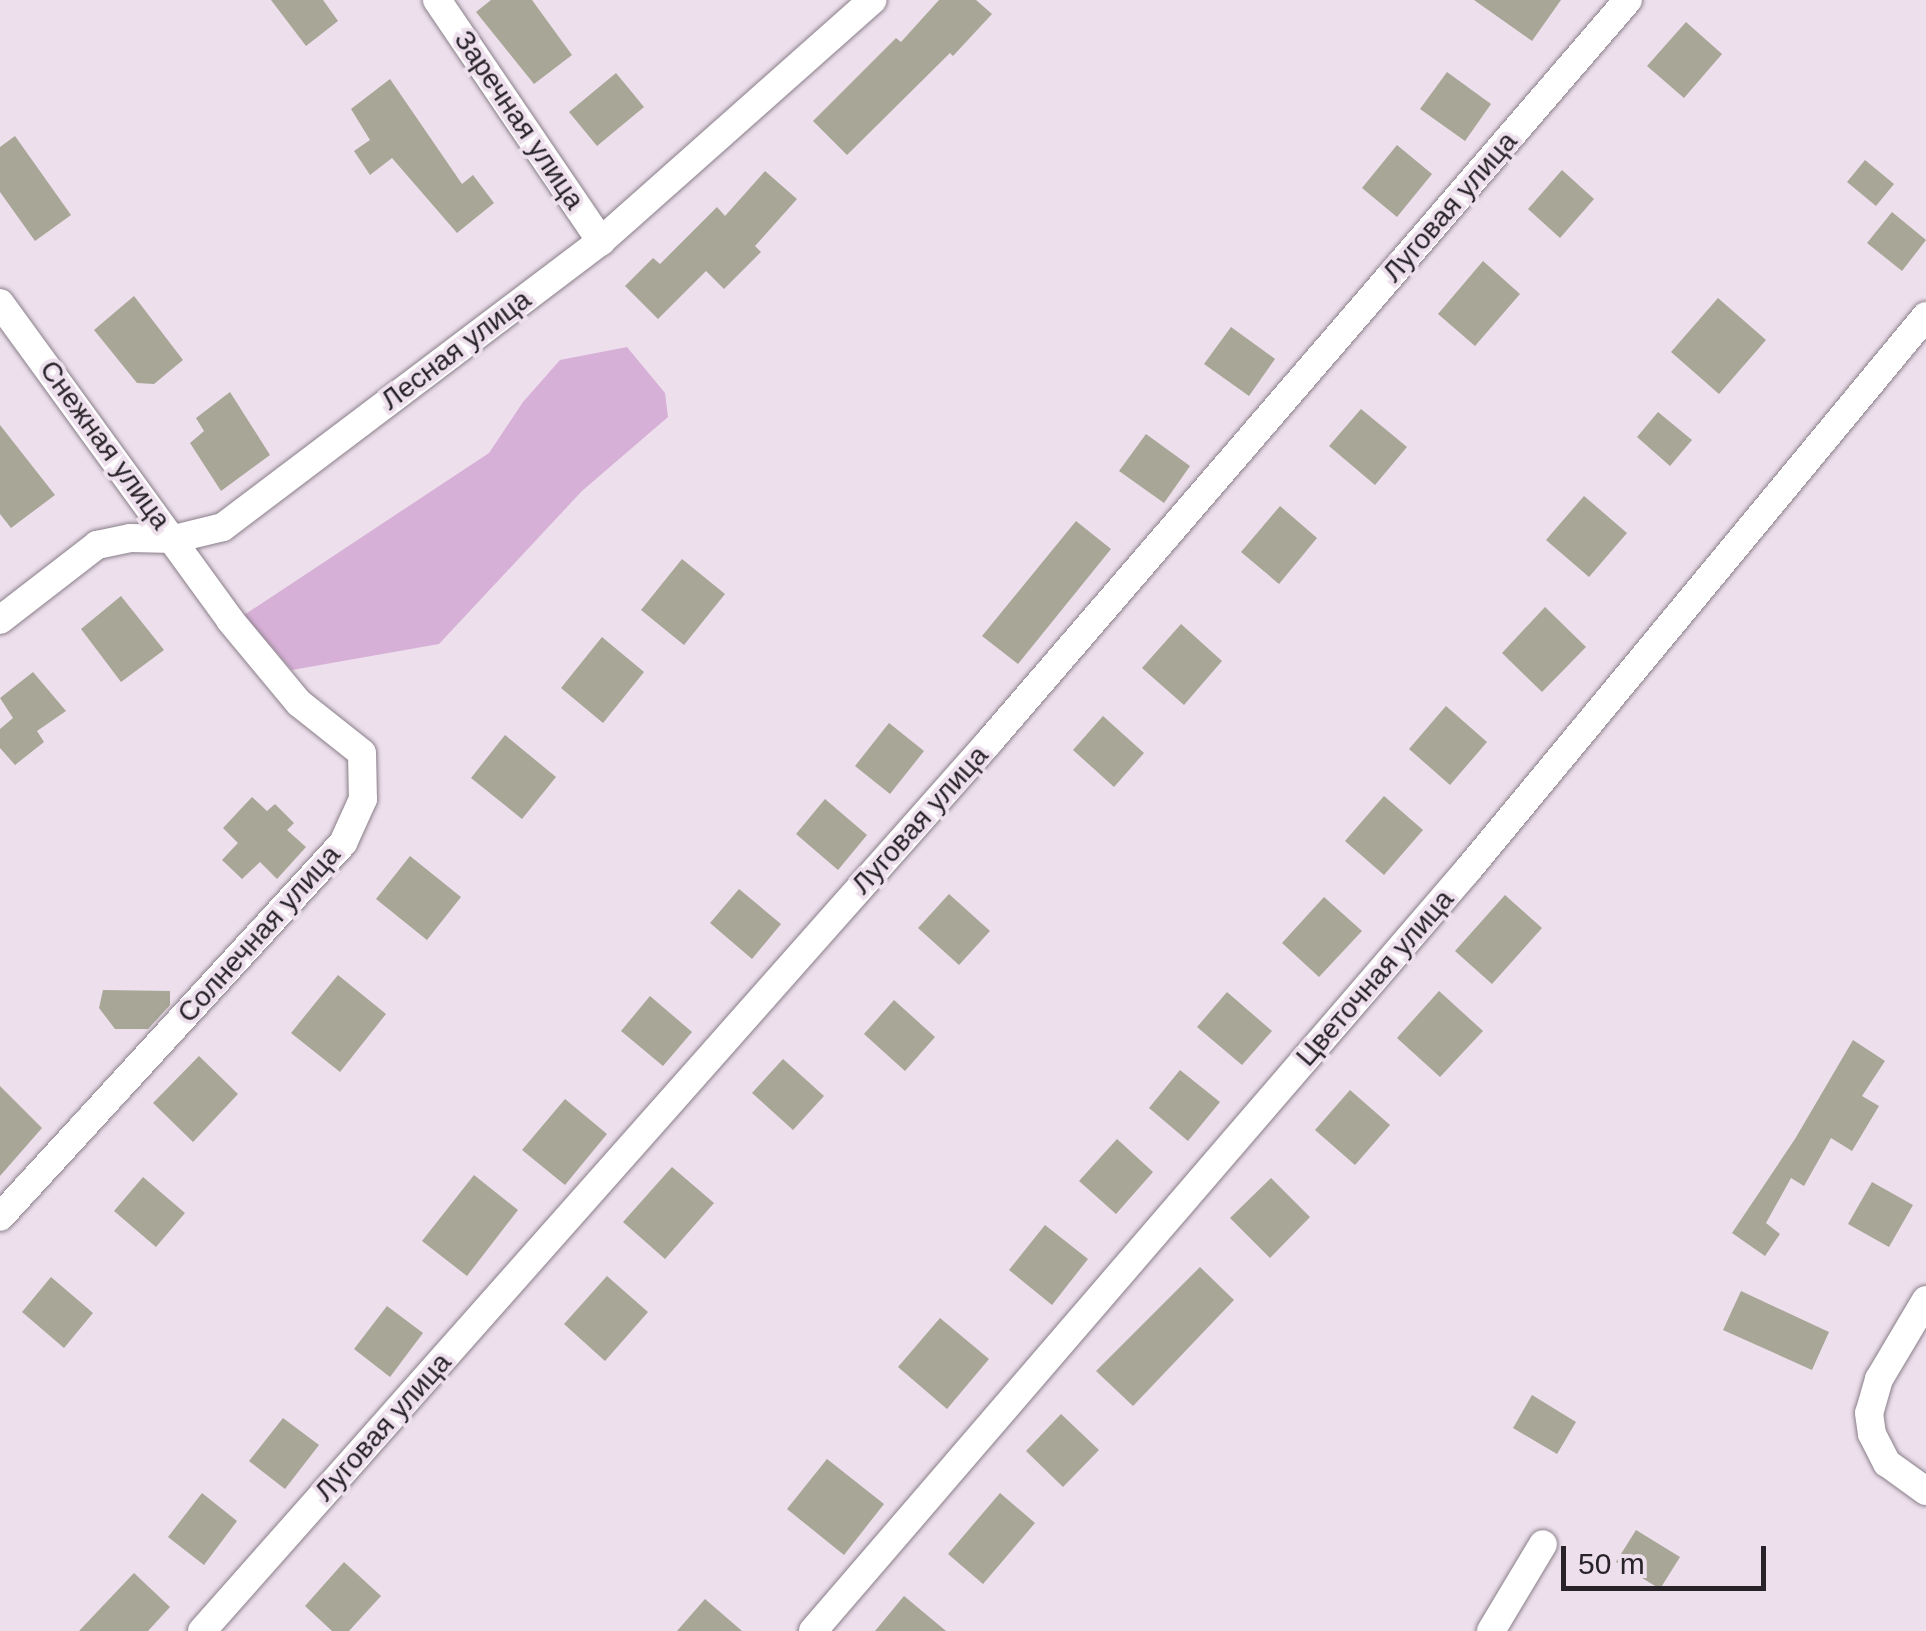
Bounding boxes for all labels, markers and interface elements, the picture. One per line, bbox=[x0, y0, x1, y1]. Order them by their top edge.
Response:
street label: Заречная улица bbox=[447, 24, 591, 216]
street label: Луговая улица bbox=[1376, 125, 1524, 289]
street label: Лесная улица bbox=[374, 283, 538, 417]
street label: Снежная улица bbox=[32, 354, 178, 536]
street label: Луговая улица bbox=[845, 739, 995, 901]
street label: Солнечная улица bbox=[171, 838, 347, 1030]
street label: Цветочная улица bbox=[1289, 883, 1461, 1073]
street label: Луговая улица bbox=[308, 1346, 458, 1508]
scale bar bbox=[1566, 1526, 1771, 1588]
text: 50 m bbox=[1578, 1547, 1645, 1580]

